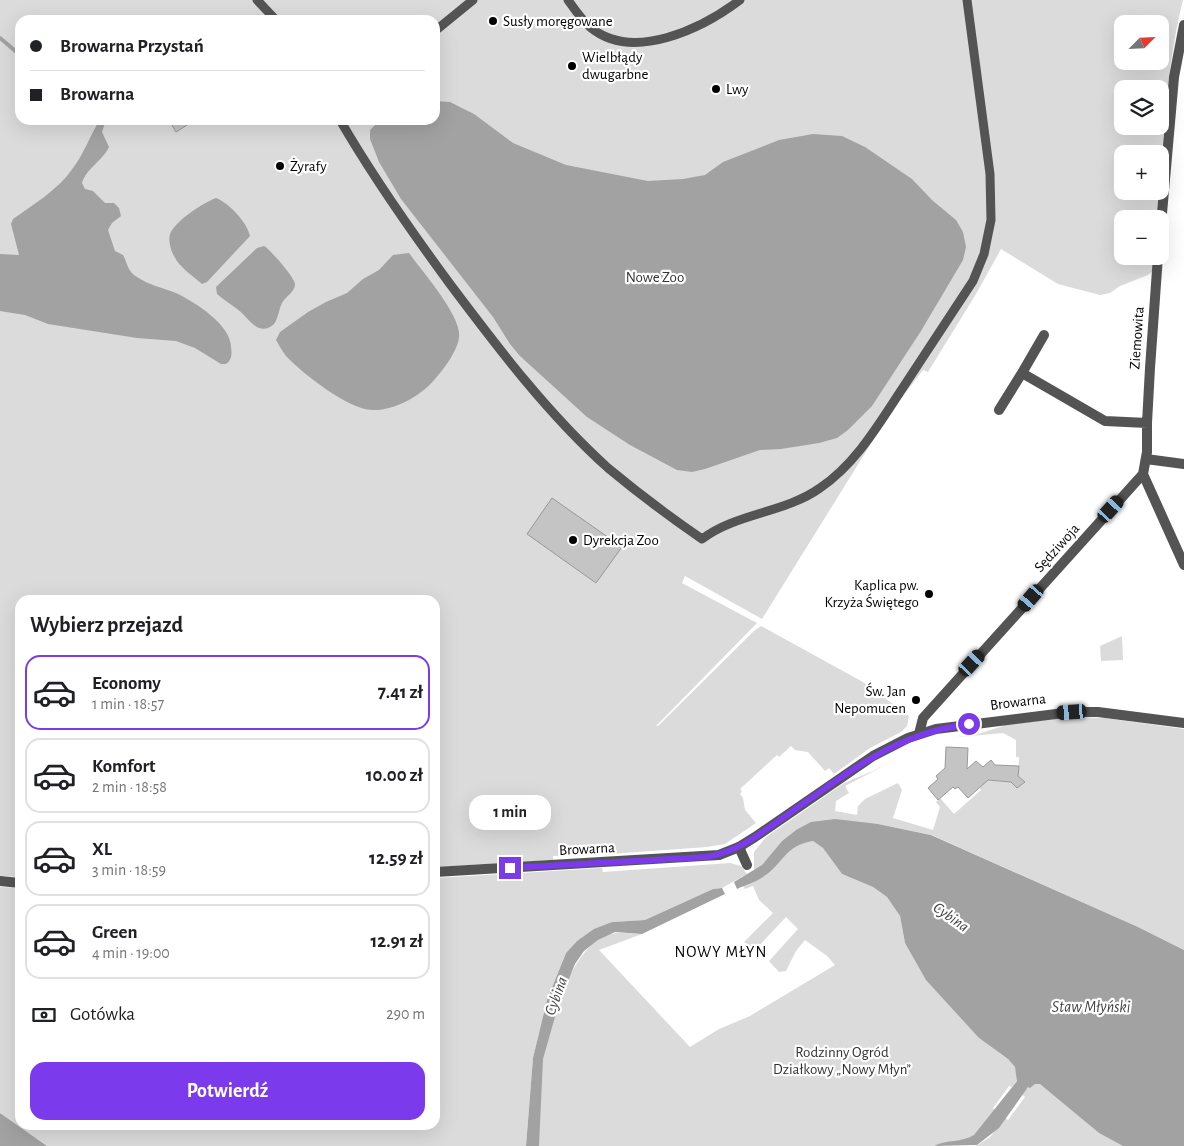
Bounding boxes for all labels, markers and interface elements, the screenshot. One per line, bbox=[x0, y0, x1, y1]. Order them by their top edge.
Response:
place label: Susły moręgowane bbox=[503, 14, 613, 29]
marker: Susły moręgowane bbox=[487, 15, 499, 27]
north arrow bbox=[1114, 15, 1169, 70]
map controls bbox=[1114, 15, 1169, 265]
text: Browarna Przystań bbox=[60, 37, 204, 56]
place label: Wielbłądy dwugarbne bbox=[582, 50, 649, 82]
marker: Wielbłądy dwugarbne bbox=[566, 60, 578, 72]
button: layers bbox=[1114, 80, 1169, 135]
place label: Lwy bbox=[726, 82, 749, 97]
marker: Lwy bbox=[710, 83, 722, 95]
text: Browarna bbox=[60, 85, 135, 104]
button: + bbox=[1114, 145, 1169, 200]
place label: Żyrafy bbox=[290, 157, 327, 174]
marker: Żyrafy bbox=[274, 160, 286, 172]
button: − bbox=[1114, 210, 1169, 265]
park label: Nowe Zoo bbox=[626, 270, 684, 285]
street label: Ziemowita bbox=[1127, 306, 1147, 370]
car bbox=[1095, 493, 1126, 525]
street label: Sędziwoja bbox=[1032, 521, 1083, 575]
place label: Dyrekcja Zoo bbox=[583, 533, 659, 548]
marker: Dyrekcja Zoo bbox=[567, 534, 579, 546]
place label: Kaplica pw. Krzyża Świętego bbox=[824, 578, 919, 610]
car bbox=[1015, 582, 1046, 614]
marker: Kaplica pw. Krzyża Świętego bbox=[923, 588, 935, 600]
text: Wybierz przejazd bbox=[30, 614, 183, 636]
car bbox=[956, 647, 987, 679]
icon: car bbox=[32, 670, 77, 715]
text: Economy bbox=[92, 674, 161, 693]
place label: Św. Jan Nepomucen bbox=[834, 682, 906, 716]
text: 7.41 zł bbox=[378, 683, 423, 702]
street label: Browarna bbox=[989, 691, 1047, 713]
marker: Św. Jan Nepomucen bbox=[910, 694, 922, 706]
text: 1 min · 18:57 bbox=[92, 696, 164, 712]
car bbox=[1056, 703, 1087, 721]
route start bbox=[958, 713, 980, 735]
icon: car bbox=[32, 753, 77, 798]
text: Komfort bbox=[92, 757, 156, 776]
text: 10.00 zł bbox=[366, 766, 423, 785]
text: 2 min · 18:58 bbox=[92, 779, 167, 795]
callout: 1 min bbox=[469, 796, 551, 830]
text: 1 min bbox=[493, 804, 527, 820]
icon: car bbox=[32, 836, 77, 881]
text: XL bbox=[92, 840, 112, 859]
street label: Browarna bbox=[559, 840, 615, 858]
text: 12.59 zł bbox=[369, 849, 423, 868]
route end bbox=[499, 857, 521, 879]
text: 3 min · 18:59 bbox=[92, 862, 166, 878]
water label: Cybina bbox=[930, 899, 972, 935]
icon: car bbox=[32, 919, 77, 964]
text: Green bbox=[92, 923, 138, 942]
text: 12.91 zł bbox=[370, 932, 423, 951]
district label: NOWY MŁYN bbox=[675, 944, 767, 960]
text: 4 min · 19:00 bbox=[92, 945, 170, 961]
water label: Cybina bbox=[542, 975, 570, 1017]
water label: Staw Młyński bbox=[1052, 999, 1131, 1015]
icon: cash bbox=[30, 1001, 58, 1029]
text: Gotówka bbox=[70, 1005, 135, 1024]
text: 290 m bbox=[386, 1006, 425, 1022]
park label: Rodzinny Ogród Działkowy „Nowy Młyn” bbox=[773, 1045, 911, 1077]
button: Potwierdź bbox=[30, 1062, 425, 1120]

